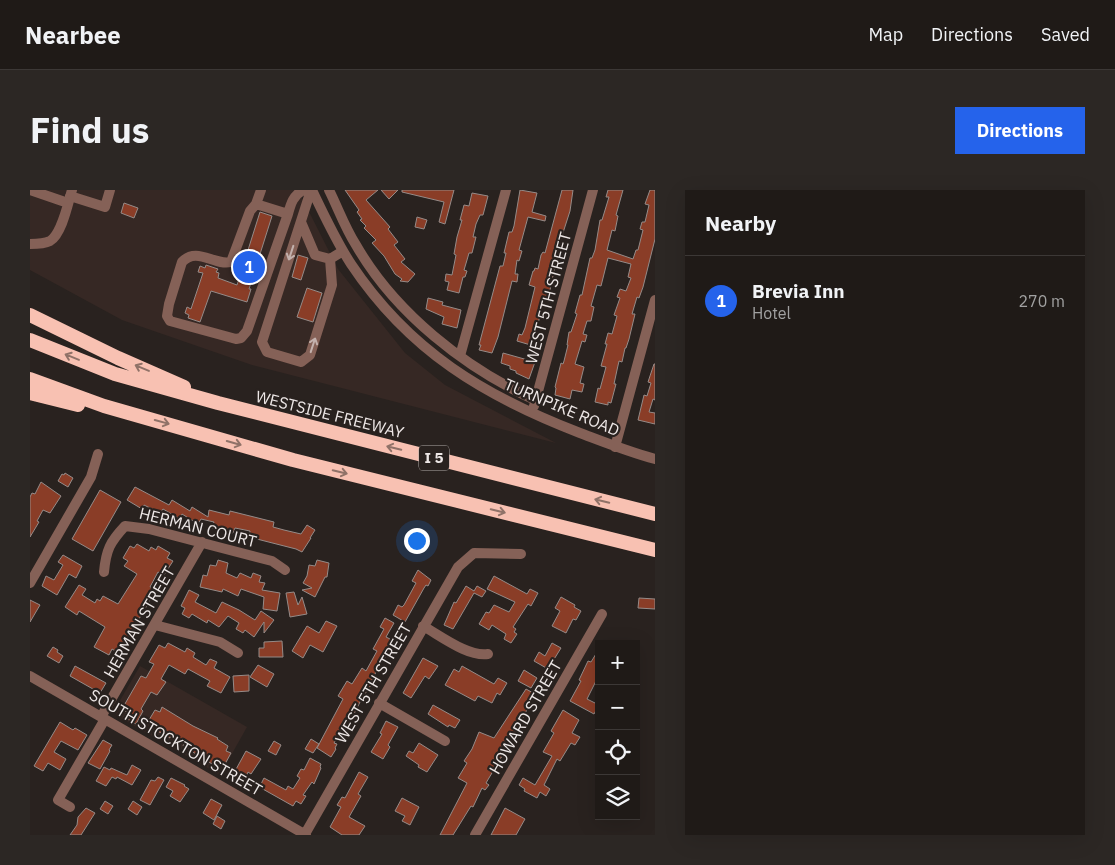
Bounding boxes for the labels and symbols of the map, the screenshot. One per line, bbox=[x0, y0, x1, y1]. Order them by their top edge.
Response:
street label: WEST 5TH STREET bbox=[521, 230, 575, 366]
one-way arrow bbox=[285, 245, 295, 261]
pin: 1 bbox=[233, 248, 265, 286]
one-way arrow bbox=[309, 338, 319, 354]
one-way arrow bbox=[65, 351, 80, 361]
one-way arrow bbox=[135, 363, 150, 373]
street label: TURNPIKE ROAD bbox=[501, 374, 623, 440]
street label: WESTSIDE FREEWAY bbox=[254, 386, 407, 442]
one-way arrow bbox=[154, 418, 170, 428]
one-way arrow bbox=[226, 438, 242, 448]
one-way arrow bbox=[386, 443, 402, 452]
road number: I 5 bbox=[419, 446, 449, 470]
one-way arrow bbox=[331, 467, 347, 477]
one-way arrow bbox=[595, 495, 611, 505]
street label: HERMAN COURT bbox=[137, 503, 259, 551]
one-way arrow bbox=[489, 507, 505, 516]
your location bbox=[404, 528, 430, 554]
street label: HERMAN STREET bbox=[99, 563, 179, 681]
street label: WEST 5TH STREET bbox=[330, 619, 416, 747]
street label: HOWARD STREET bbox=[484, 657, 566, 777]
street label: SOUTH STOCKTON STREET bbox=[86, 684, 266, 800]

